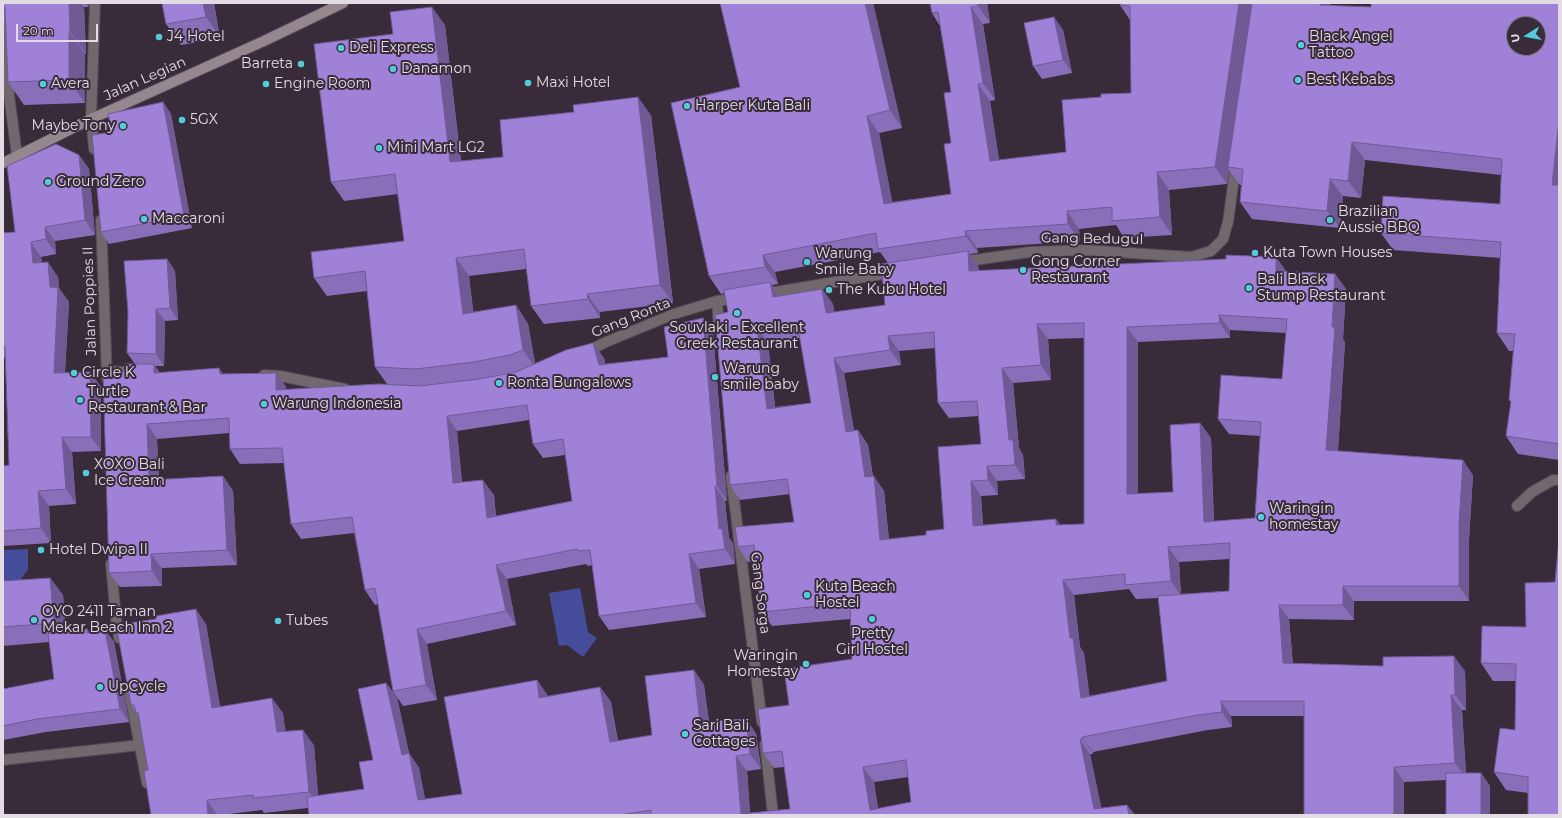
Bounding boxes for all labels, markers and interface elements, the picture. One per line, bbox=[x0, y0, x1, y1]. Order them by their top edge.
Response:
scale bar bbox=[18, 16, 100, 42]
north arrow bbox=[1506, 16, 1546, 56]
text: 20 m bbox=[23, 23, 54, 38]
place label: J4 Hotel bbox=[167, 29, 225, 45]
place label: Black Angel Tattoo bbox=[1309, 29, 1393, 62]
marker: J4 Hotel bbox=[154, 32, 164, 42]
text: U bbox=[1508, 33, 1523, 44]
place label: Deli Express bbox=[349, 40, 434, 56]
marker: Black Angel Tattoo bbox=[1296, 40, 1306, 50]
marker: Deli Express bbox=[336, 43, 346, 53]
street label: Jalan Legian bbox=[101, 53, 189, 105]
place label: Barreta bbox=[241, 56, 293, 72]
marker: Barreta bbox=[296, 59, 306, 69]
place label: Danamon bbox=[401, 61, 472, 77]
marker: Danamon bbox=[388, 64, 398, 74]
place label: Best Kebabs bbox=[1306, 72, 1393, 88]
place label: Maxi Hotel bbox=[536, 75, 610, 91]
marker: Best Kebabs bbox=[1293, 75, 1303, 85]
place label: Avera bbox=[51, 76, 90, 92]
place label: Engine Room bbox=[274, 76, 370, 92]
marker: Maxi Hotel bbox=[523, 78, 533, 88]
marker: Avera bbox=[38, 79, 48, 89]
marker: Engine Room bbox=[261, 79, 271, 89]
place label: Harper Kuta Bali bbox=[695, 98, 810, 114]
marker: Harper Kuta Bali bbox=[682, 101, 692, 111]
place label: 5GX bbox=[190, 112, 218, 128]
marker: 5GX bbox=[177, 115, 187, 125]
place label: Maybe Tony bbox=[32, 118, 115, 134]
marker: Maybe Tony bbox=[118, 121, 128, 131]
place label: Mini Mart LG2 bbox=[387, 140, 485, 156]
marker: Mini Mart LG2 bbox=[374, 143, 384, 153]
place label: Ground Zero bbox=[56, 174, 145, 190]
marker: Ground Zero bbox=[43, 177, 53, 187]
place label: Brazilian Aussie BBQ bbox=[1338, 204, 1420, 236]
place label: Maccaroni bbox=[152, 211, 225, 227]
marker: Maccaroni bbox=[139, 214, 149, 224]
marker: Brazilian Aussie BBQ bbox=[1325, 215, 1335, 225]
street label: Gang Bedugul bbox=[1041, 230, 1143, 248]
place label: Kuta Town Houses bbox=[1263, 245, 1392, 261]
street label: Jalan Poppies II bbox=[80, 246, 100, 356]
place label: Warung Smile Baby bbox=[815, 246, 894, 278]
marker: Kuta Town Houses bbox=[1250, 248, 1260, 258]
place label: Gong Corner Restaurant bbox=[1031, 254, 1121, 286]
marker: Warung Smile Baby bbox=[802, 257, 812, 267]
marker: Gong Corner Restaurant bbox=[1018, 265, 1028, 275]
place label: Bali Black Stump Restaurant bbox=[1257, 272, 1386, 304]
place label: The Kubu Hotel bbox=[837, 282, 946, 298]
marker: Bali Black Stump Restaurant bbox=[1244, 283, 1254, 293]
marker: The Kubu Hotel bbox=[824, 285, 834, 295]
street label: Gang Ronta bbox=[589, 295, 673, 341]
marker: Souvlaki - Excellent Greek Restaurant bbox=[732, 308, 742, 318]
place label: Souvlaki - Excellent Greek Restaurant bbox=[670, 320, 804, 352]
place label: Warung smile baby bbox=[723, 361, 799, 394]
place label: Circle K bbox=[82, 365, 135, 381]
marker: Circle K bbox=[69, 368, 79, 378]
marker: Warung smile baby bbox=[710, 372, 720, 382]
place label: Ronta Bungalows bbox=[507, 375, 631, 391]
marker: Ronta Bungalows bbox=[494, 378, 504, 388]
place label: Turtle Restaurant & Bar bbox=[88, 384, 206, 416]
marker: Turtle Restaurant & Bar bbox=[75, 395, 85, 405]
place label: Warung Indonesia bbox=[272, 396, 402, 412]
marker: Warung Indonesia bbox=[259, 399, 269, 409]
place label: XOXO Bali Ice Cream bbox=[94, 457, 165, 490]
marker: XOXO Bali Ice Cream bbox=[81, 468, 91, 478]
place label: Waringin homestay bbox=[1269, 501, 1338, 534]
marker: Waringin homestay bbox=[1256, 512, 1266, 522]
place label: Hotel Dwipa II bbox=[49, 542, 148, 558]
marker: Hotel Dwipa II bbox=[36, 545, 46, 555]
street label: Gang Sorga bbox=[747, 551, 773, 635]
place label: Kuta Beach Hostel bbox=[815, 579, 896, 612]
marker: Kuta Beach Hostel bbox=[802, 590, 812, 600]
place label: OYO 2411 Taman Mekar Beach Inn 2 bbox=[42, 604, 172, 636]
place label: Tubes bbox=[286, 613, 328, 629]
marker: Pretty Girl Hostel bbox=[867, 614, 877, 624]
marker: OYO 2411 Taman Mekar Beach Inn 2 bbox=[29, 615, 39, 625]
marker: Tubes bbox=[273, 616, 283, 626]
place label: Pretty Girl Hostel bbox=[836, 626, 908, 658]
place label: Waringin Homestay bbox=[727, 648, 798, 680]
marker: Waringin Homestay bbox=[801, 659, 811, 669]
place label: UpCycle bbox=[108, 679, 166, 695]
marker: UpCycle bbox=[95, 682, 105, 692]
place label: Sari Bali Cottages bbox=[693, 718, 755, 750]
marker: Sari Bali Cottages bbox=[680, 729, 690, 739]

